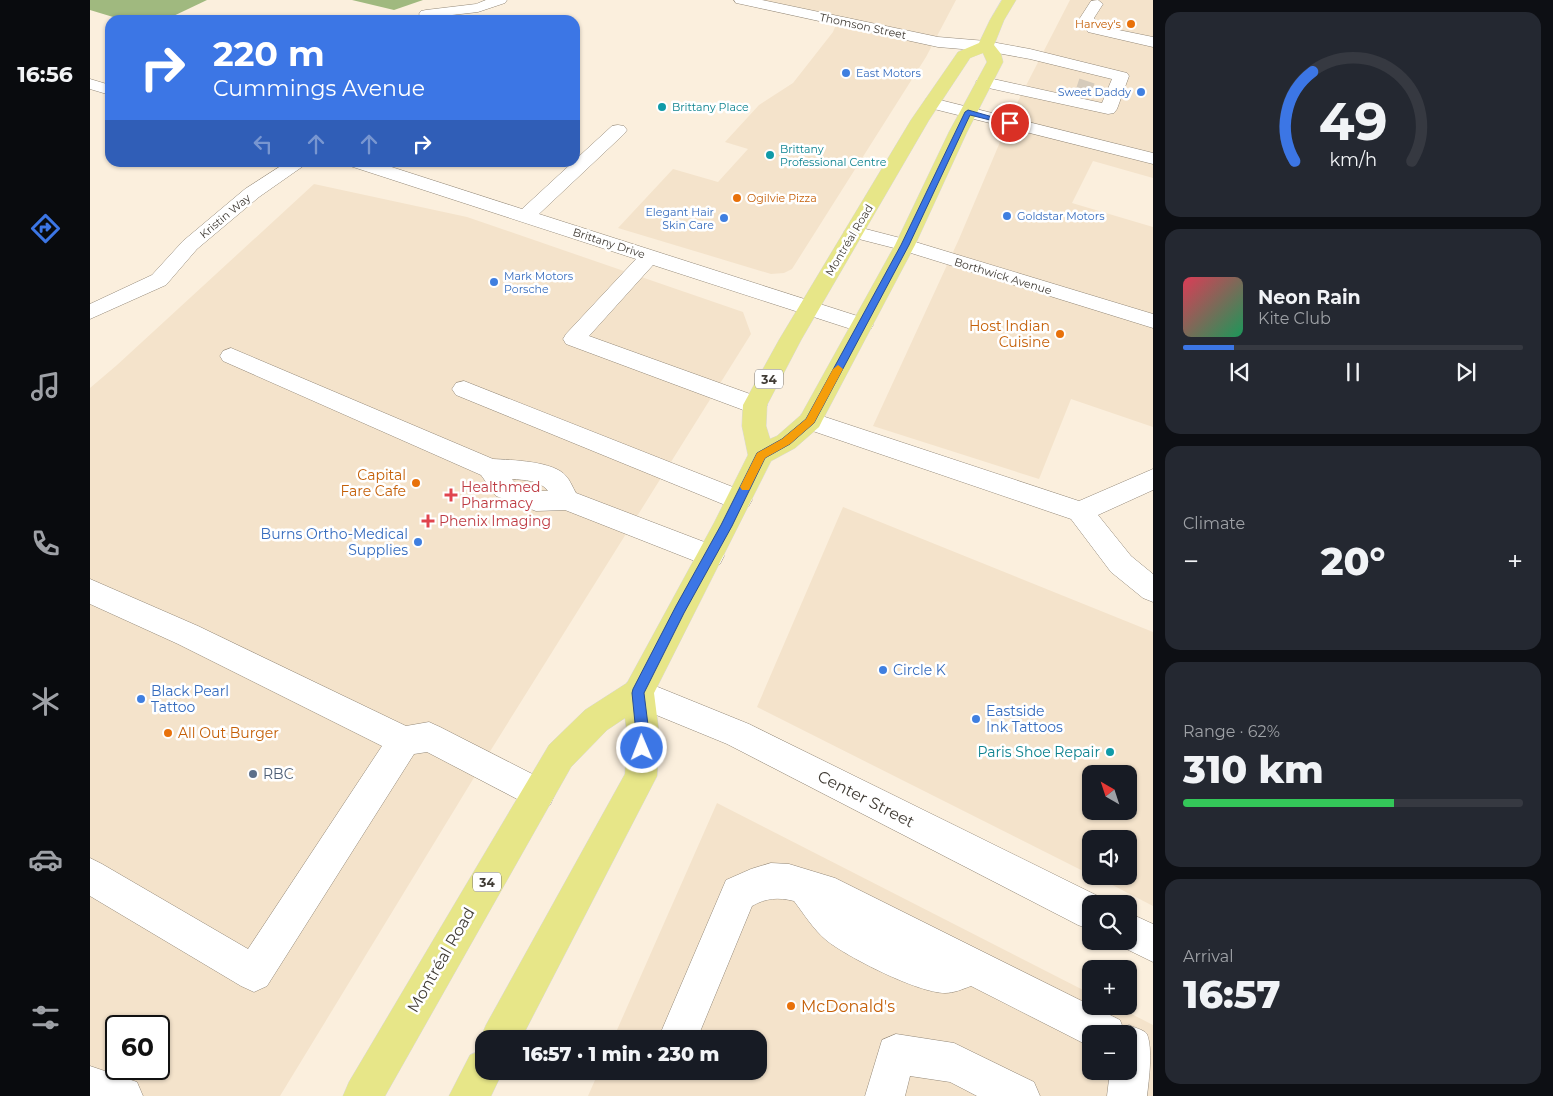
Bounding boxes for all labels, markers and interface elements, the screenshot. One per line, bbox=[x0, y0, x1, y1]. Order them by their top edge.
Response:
street label: Thomson Street bbox=[818, 10, 908, 42]
place label: Harvey's bbox=[1075, 17, 1122, 31]
marker: Harvey's bbox=[1125, 18, 1137, 30]
text: 220 m bbox=[213, 32, 325, 75]
icon: right bbox=[130, 35, 195, 100]
text: 16:56 bbox=[17, 61, 73, 88]
place label: East Motors bbox=[856, 66, 921, 80]
marker: East Motors bbox=[840, 67, 852, 79]
text: Cummings Avenue bbox=[213, 75, 425, 102]
place label: Sweet Daddy bbox=[1058, 85, 1131, 99]
marker: Sweet Daddy bbox=[1135, 86, 1147, 98]
text: 49 bbox=[1319, 90, 1387, 153]
place label: Brittany Place bbox=[672, 100, 749, 114]
marker: Brittany Place bbox=[656, 101, 668, 113]
pin bbox=[989, 102, 1031, 144]
icon: arrive bbox=[996, 109, 1024, 137]
icon: left bbox=[249, 130, 277, 158]
icon: ahead bbox=[302, 130, 330, 158]
icon: ahead bbox=[355, 130, 383, 158]
icon: right bbox=[408, 130, 436, 158]
place label: Brittany Professional Centre bbox=[780, 142, 887, 169]
marker: Brittany Professional Centre bbox=[764, 149, 776, 161]
text: km/h bbox=[1329, 149, 1377, 170]
street label: Kristin Way bbox=[197, 191, 253, 241]
place label: Ogilvie Pizza bbox=[747, 191, 817, 205]
marker: Ogilvie Pizza bbox=[731, 192, 743, 204]
street label: Montréal Road bbox=[822, 202, 876, 278]
place label: Elegant Hair Skin Care bbox=[645, 205, 714, 232]
place label: Goldstar Motors bbox=[1017, 209, 1105, 223]
marker: Goldstar Motors bbox=[1001, 210, 1013, 222]
icon: directions bbox=[28, 211, 63, 246]
marker: Elegant Hair Skin Care bbox=[718, 212, 730, 224]
street label: Brittany Drive bbox=[571, 225, 647, 261]
street label: Borthwick Avenue bbox=[953, 254, 1054, 298]
place label: Mark Motors Porsche bbox=[504, 269, 574, 296]
marker: Mark Motors Porsche bbox=[488, 276, 500, 288]
text: Neon Rain bbox=[1258, 286, 1361, 309]
text: Kite Club bbox=[1258, 309, 1331, 328]
place label: Host Indian Cuisine bbox=[969, 317, 1050, 351]
marker: Host Indian Cuisine bbox=[1054, 328, 1066, 340]
icon: previous bbox=[1226, 358, 1254, 386]
icon: pause bbox=[1339, 358, 1367, 386]
icon: next bbox=[1452, 358, 1480, 386]
icon: music bbox=[28, 369, 63, 404]
road number: 34 bbox=[755, 369, 783, 388]
place label: Capital Fare Cafe bbox=[340, 466, 406, 500]
marker: Capital Fare Cafe bbox=[410, 477, 422, 489]
place label: Healthmed Pharmacy bbox=[461, 478, 540, 512]
marker: Healthmed Pharmacy bbox=[445, 489, 457, 501]
place label: Phenix Imaging bbox=[439, 512, 551, 530]
marker: Phenix Imaging bbox=[421, 514, 435, 528]
text: Climate bbox=[1183, 514, 1245, 533]
place label: Burns Ortho-Medical Supplies bbox=[261, 525, 408, 559]
icon: phone bbox=[28, 526, 63, 561]
marker: Burns Ortho-Medical Supplies bbox=[412, 536, 424, 548]
text: 20° bbox=[1321, 538, 1385, 585]
text: − bbox=[1183, 544, 1199, 578]
text: + bbox=[1507, 544, 1523, 578]
place label: Circle K bbox=[893, 661, 946, 679]
marker: Circle K bbox=[877, 664, 889, 676]
place label: Black Pearl Tattoo bbox=[151, 682, 229, 716]
icon: climate bbox=[28, 684, 63, 719]
marker: Black Pearl Tattoo bbox=[135, 693, 147, 705]
place label: Eastside Ink Tattoos bbox=[986, 702, 1063, 736]
marker: Eastside Ink Tattoos bbox=[970, 713, 982, 725]
position arrow bbox=[615, 721, 667, 773]
text: Range · 62% bbox=[1183, 722, 1280, 741]
place label: All Out Burger bbox=[178, 724, 279, 742]
marker: All Out Burger bbox=[162, 727, 174, 739]
place label: Paris Shoe Repair bbox=[977, 743, 1100, 761]
marker: Paris Shoe Repair bbox=[1104, 746, 1116, 758]
text: 310 km bbox=[1183, 746, 1324, 793]
place label: RBC bbox=[263, 765, 294, 783]
north arrow bbox=[1082, 765, 1138, 820]
map controls bbox=[1082, 765, 1137, 1080]
street label: Center Street bbox=[814, 766, 918, 832]
marker: RBC bbox=[247, 768, 259, 780]
button: sound bbox=[1082, 830, 1137, 885]
icon: car bbox=[28, 842, 63, 877]
road number: 34 bbox=[473, 872, 501, 892]
button: search bbox=[1082, 895, 1137, 950]
street label: Montréal Road bbox=[403, 904, 479, 1016]
text: Arrival bbox=[1183, 947, 1233, 966]
button: + bbox=[1082, 960, 1137, 1015]
text: 16:57 bbox=[1183, 971, 1280, 1018]
place label: McDonald's bbox=[801, 997, 895, 1016]
icon: filters bbox=[28, 1000, 63, 1035]
marker: McDonald's bbox=[785, 1000, 797, 1012]
speed limit sign: 60 bbox=[105, 1015, 170, 1080]
button: − bbox=[1082, 1025, 1137, 1080]
text: 16:57 · 1 min · 230 m bbox=[523, 1043, 719, 1066]

